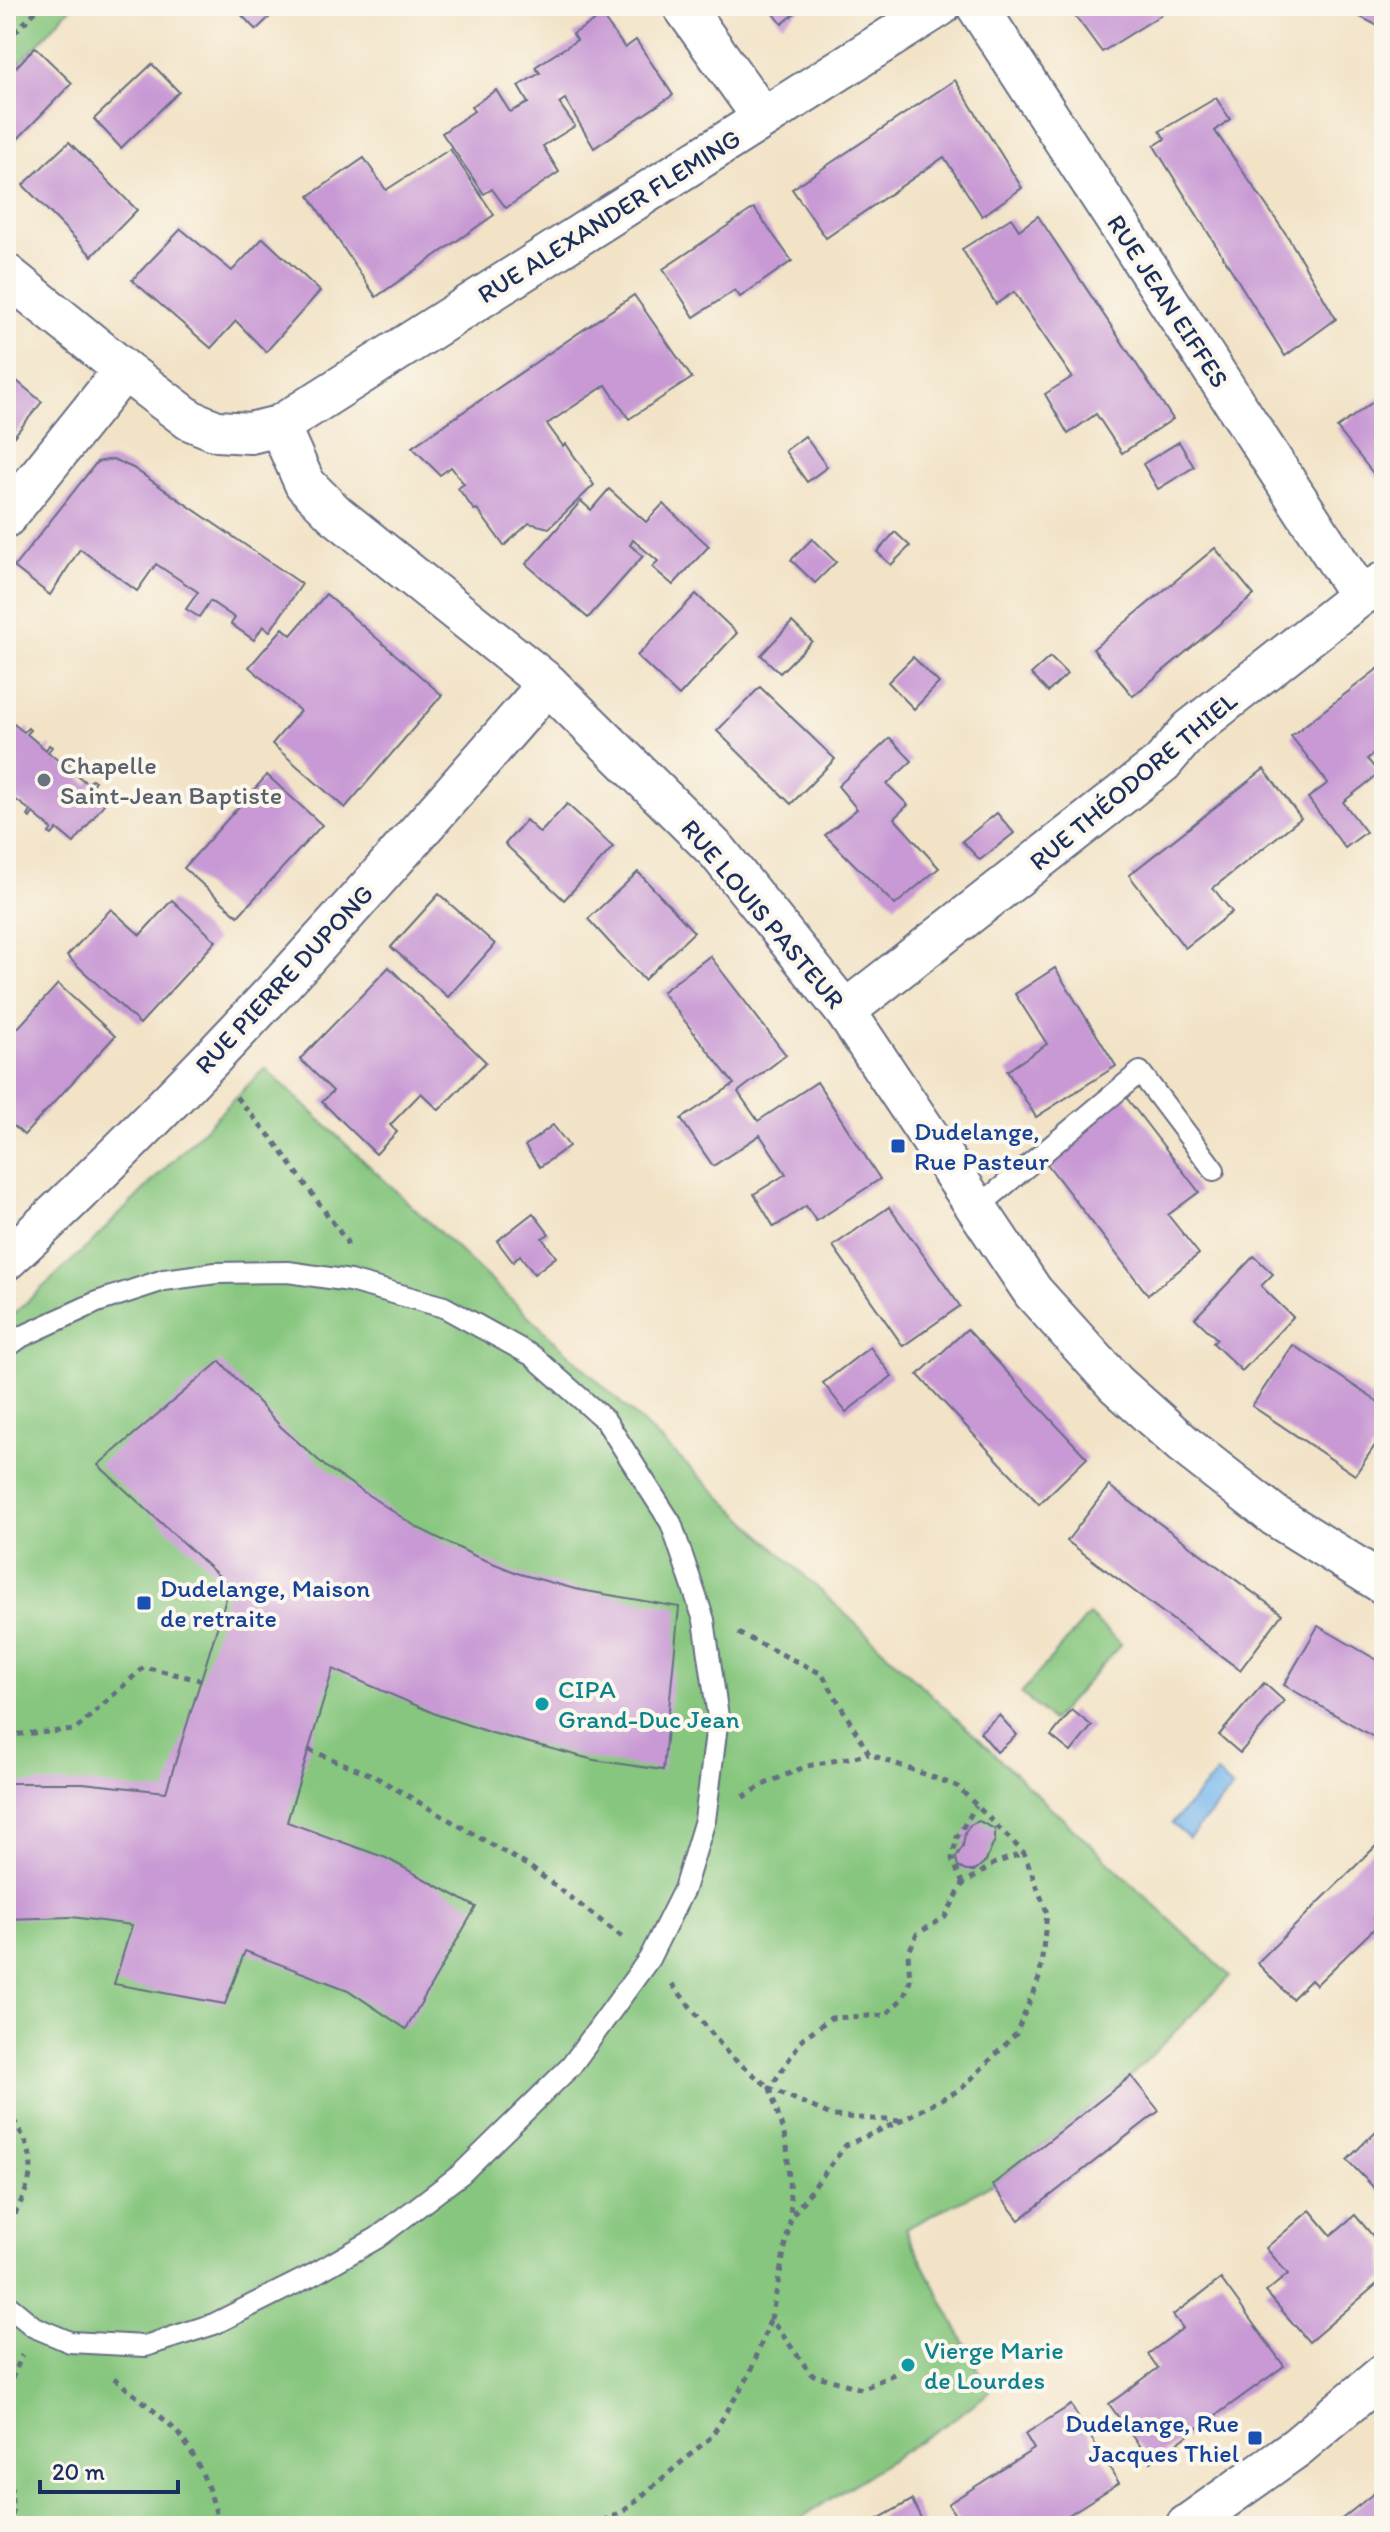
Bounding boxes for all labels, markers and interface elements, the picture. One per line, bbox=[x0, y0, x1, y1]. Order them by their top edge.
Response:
street label: RUE ALEXANDER FLEMING bbox=[471, 122, 747, 310]
street label: RUE JEAN EIFFES bbox=[1100, 208, 1236, 394]
street label: RUE THÉODORE THIEL bbox=[1023, 685, 1243, 877]
place label: Chapelle Saint-Jean Baptiste bbox=[60, 749, 282, 811]
marker: Chapelle Saint-Jean Baptiste bbox=[35, 771, 53, 789]
street label: RUE LOUIS PASTEUR bbox=[674, 813, 852, 1015]
street label: RUE PIERRE DUPONG bbox=[188, 878, 380, 1080]
place label: Dudelange, Rue Pasteur bbox=[914, 1115, 1050, 1177]
marker: Dudelange, Rue Pasteur bbox=[889, 1137, 907, 1155]
place label: Dudelange, Maison de retraite bbox=[160, 1572, 370, 1634]
marker: Dudelange, Maison de retraite bbox=[135, 1594, 153, 1612]
place label: CIPA Grand-Duc Jean bbox=[558, 1673, 740, 1735]
marker: CIPA Grand-Duc Jean bbox=[533, 1695, 551, 1713]
place label: Vierge Marie de Lourdes bbox=[924, 2334, 1064, 2396]
marker: Vierge Marie de Lourdes bbox=[899, 2356, 917, 2374]
place label: Dudelange, Rue Jacques Thiel bbox=[1065, 2407, 1239, 2469]
marker: Dudelange, Rue Jacques Thiel bbox=[1246, 2429, 1264, 2447]
scale bar bbox=[40, 2444, 178, 2494]
text: 20 m bbox=[52, 2457, 105, 2486]

